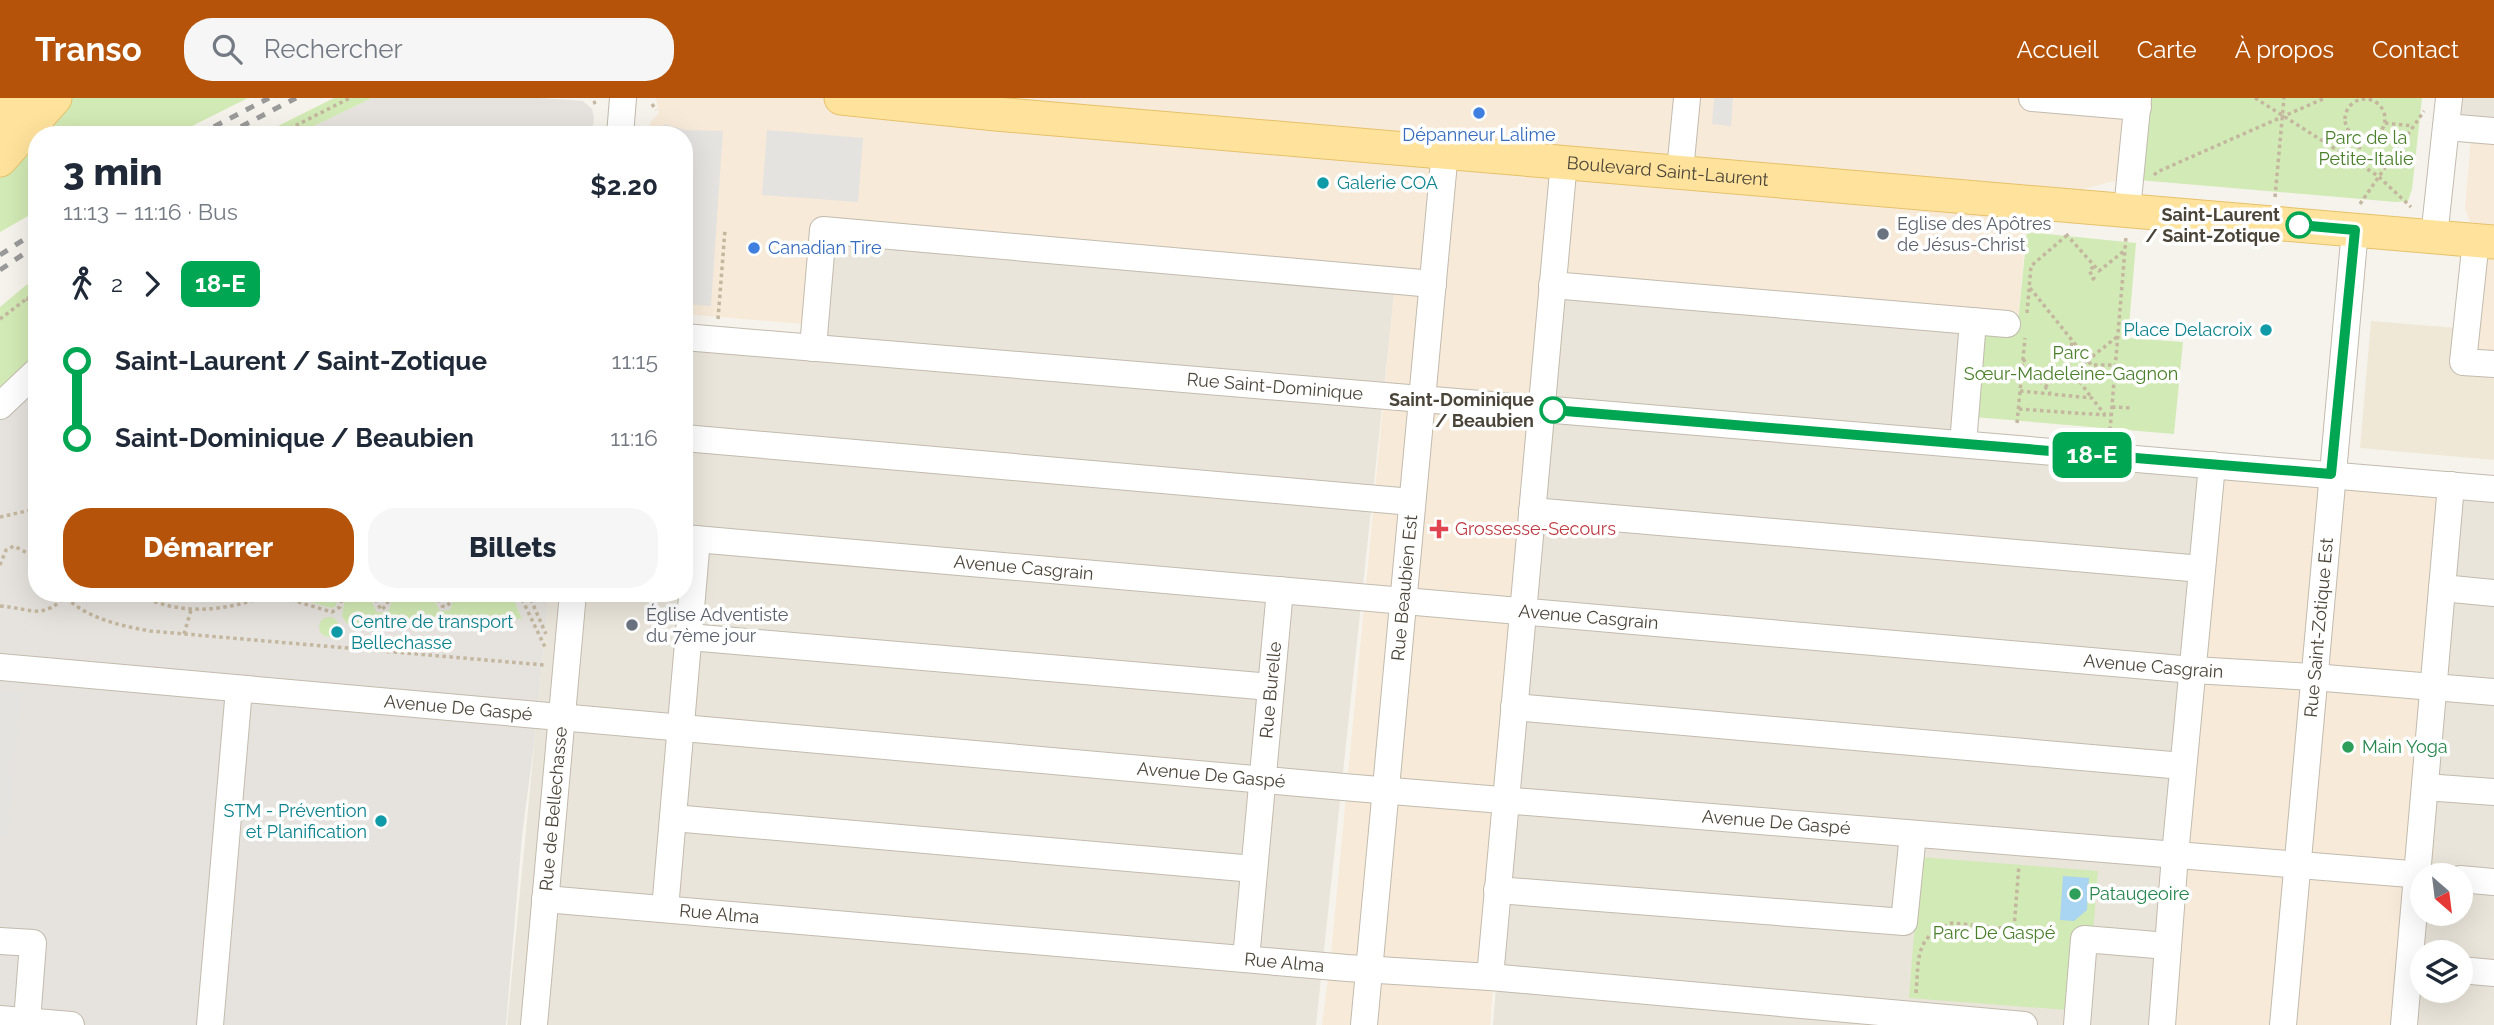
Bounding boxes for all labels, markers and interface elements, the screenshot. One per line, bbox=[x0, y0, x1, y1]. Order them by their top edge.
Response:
search box bbox=[184, 18, 674, 81]
text: Transo bbox=[35, 30, 142, 69]
icon: search bbox=[208, 30, 246, 68]
text: Rechercher bbox=[264, 34, 403, 64]
text: Accueil bbox=[2017, 35, 2099, 64]
text: Carte bbox=[2137, 35, 2197, 64]
text: À propos bbox=[2235, 35, 2334, 64]
text: Contact bbox=[2372, 35, 2459, 64]
marker: Dépanneur Lalime bbox=[1471, 105, 1487, 121]
place label: Dépanneur Lalime bbox=[1402, 124, 1556, 145]
park label: Parc de la Petite-Italie bbox=[2318, 127, 2414, 169]
text: 3 min bbox=[63, 149, 163, 194]
street label: Boulevard Saint-Laurent bbox=[1566, 152, 1770, 190]
text: $2.20 bbox=[590, 171, 658, 201]
place label: Galerie COA bbox=[1337, 172, 1438, 193]
marker: Galerie COA bbox=[1315, 175, 1331, 191]
text: 11:13 – 11:16 · Bus bbox=[63, 198, 238, 225]
place label: Saint-Laurent / Saint-Zotique bbox=[2145, 204, 2280, 246]
marker: Saint-Laurent / Saint-Zotique bbox=[2286, 212, 2312, 238]
place label: Eglise des Apôtres de Jésus-Christ bbox=[1897, 213, 2051, 255]
marker: Eglise des Apôtres de Jésus-Christ bbox=[1875, 226, 1891, 242]
place label: Canadian Tire bbox=[768, 237, 882, 258]
marker: Canadian Tire bbox=[746, 240, 762, 256]
icon: walk bbox=[63, 265, 101, 303]
icon: forward bbox=[133, 265, 171, 303]
text: 18-E bbox=[195, 269, 246, 298]
text: 2 bbox=[111, 270, 123, 297]
place label: Place Delacroix bbox=[2123, 319, 2252, 340]
marker: Place Delacroix bbox=[2258, 322, 2274, 338]
park label: Parc Sœur-Madeleine-Gagnon bbox=[1964, 342, 2178, 384]
text: Saint-Laurent / Saint-Zotique bbox=[115, 346, 487, 376]
text: 11:15 bbox=[612, 347, 658, 374]
street label: Rue Saint-Dominique bbox=[1186, 368, 1364, 404]
place label: Saint-Dominique / Beaubien bbox=[1389, 389, 1534, 431]
marker: Saint-Dominique / Beaubien bbox=[1540, 397, 1566, 423]
text: Saint-Dominique / Beaubien bbox=[115, 423, 474, 453]
text: 11:16 bbox=[610, 424, 658, 451]
line badge: 18-E bbox=[2043, 432, 2141, 478]
text: 18-E bbox=[2067, 440, 2117, 469]
button: Démarrer bbox=[63, 508, 354, 588]
button: Billets bbox=[368, 508, 658, 588]
street label: Rue Beaubien Est bbox=[1387, 514, 1421, 662]
place label: Grossesse-Secours bbox=[1455, 518, 1616, 539]
marker: Grossesse-Secours bbox=[1429, 519, 1449, 539]
street label: Rue Saint-Zotique Est bbox=[2300, 537, 2337, 718]
street label: Avenue Casgrain bbox=[953, 551, 1095, 584]
street label: Avenue Casgrain bbox=[1518, 600, 1659, 633]
place label: Église Adventiste du 7ème jour bbox=[646, 603, 789, 646]
place label: Centre de transport Bellechasse bbox=[351, 611, 513, 653]
marker: Église Adventiste du 7ème jour bbox=[624, 617, 640, 633]
marker: Centre de transport Bellechasse bbox=[329, 624, 345, 640]
street label: Rue Burelle bbox=[1255, 640, 1285, 739]
street label: Avenue Casgrain bbox=[2083, 649, 2224, 682]
street label: Avenue De Gaspé bbox=[383, 690, 534, 725]
street label: Rue de Bellechasse bbox=[535, 725, 571, 892]
place label: Main Yoga bbox=[2362, 736, 2448, 757]
marker: Main Yoga bbox=[2340, 739, 2356, 755]
street label: Avenue De Gaspé bbox=[1136, 758, 1287, 792]
place label: STM - Prévention et Planification bbox=[224, 800, 367, 842]
street label: Avenue De Gaspé bbox=[1701, 805, 1852, 838]
marker: STM - Prévention et Planification bbox=[373, 813, 389, 829]
north arrow bbox=[2410, 863, 2473, 926]
map controls bbox=[2410, 863, 2473, 1003]
place label: Pataugeoire bbox=[2089, 883, 2190, 904]
marker: Pataugeoire bbox=[2067, 886, 2083, 902]
street label: Rue Alma bbox=[678, 900, 760, 927]
park label: Parc De Gaspé bbox=[1933, 922, 2056, 943]
button: layers bbox=[2410, 940, 2473, 1003]
street label: Rue Alma bbox=[1243, 948, 1325, 976]

